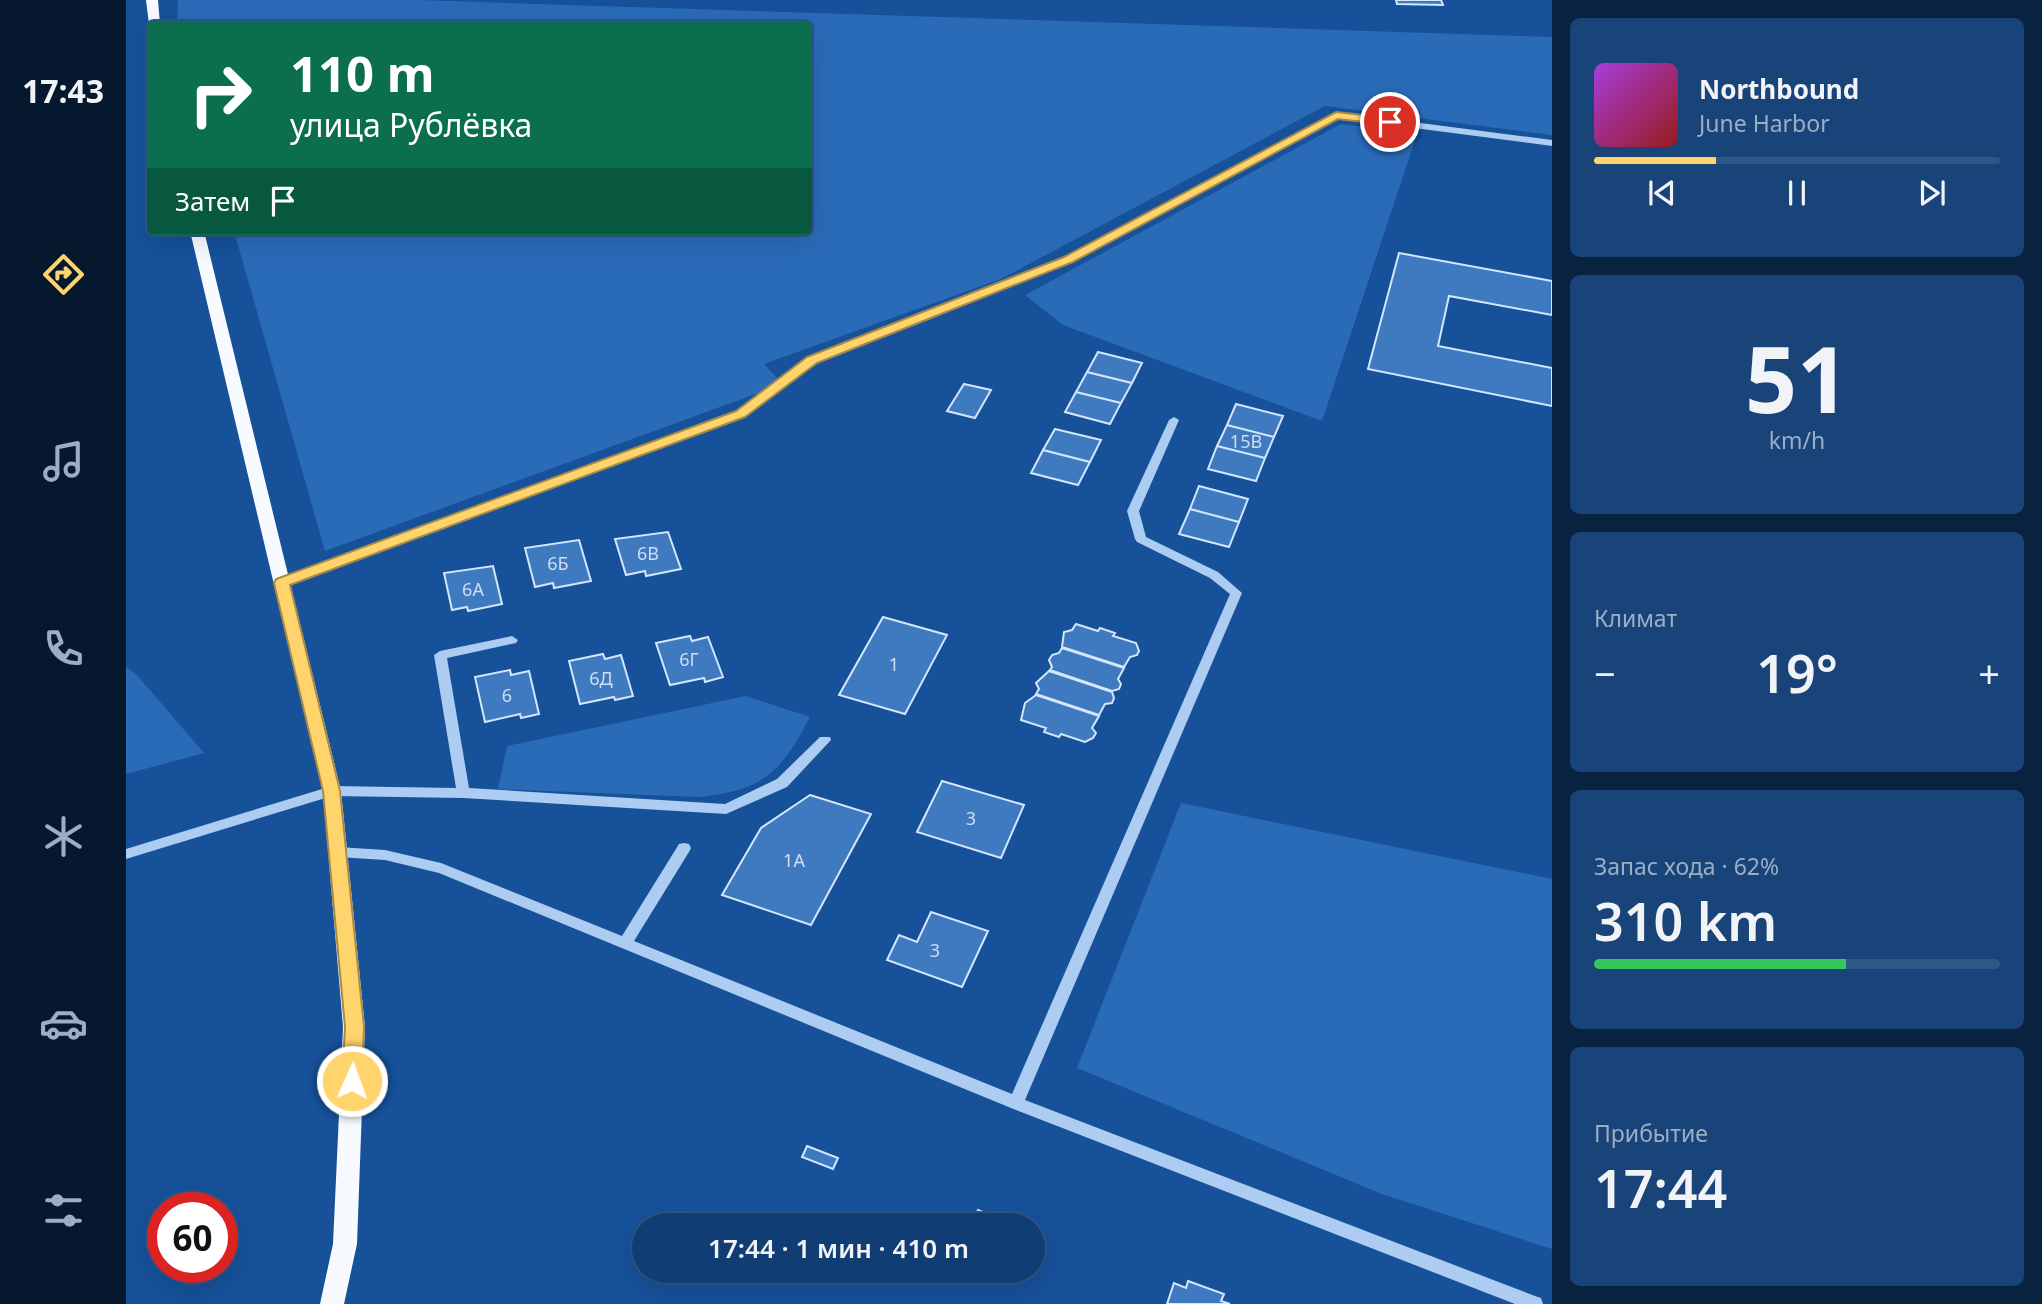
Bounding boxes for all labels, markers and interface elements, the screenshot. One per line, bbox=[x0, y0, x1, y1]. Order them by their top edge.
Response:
text: 110 m bbox=[290, 40, 435, 106]
icon: right bbox=[175, 49, 266, 140]
text: 17:43 bbox=[22, 69, 104, 112]
text: Northbound bbox=[1699, 71, 1859, 107]
pin bbox=[1360, 92, 1420, 152]
text: улица Рублёвка bbox=[290, 103, 532, 146]
icon: arrive bbox=[1371, 103, 1409, 141]
text: June Harbor bbox=[1699, 107, 1830, 139]
icon: previous bbox=[1643, 174, 1681, 212]
icon: pause bbox=[1778, 174, 1816, 212]
icon: next bbox=[1913, 174, 1951, 212]
icon: arrive bbox=[264, 182, 302, 220]
text: Затем bbox=[175, 183, 250, 219]
icon: directions bbox=[39, 250, 88, 299]
text: 51 bbox=[1745, 316, 1849, 440]
text: km/h bbox=[1769, 424, 1825, 456]
house number: 15В bbox=[1230, 429, 1262, 453]
icon: music bbox=[39, 437, 88, 486]
house number: 6В bbox=[637, 541, 659, 565]
house number: 6Б bbox=[547, 551, 569, 575]
house number: 6А bbox=[462, 577, 484, 601]
text: Климат bbox=[1594, 602, 1677, 634]
icon: phone bbox=[39, 624, 88, 673]
text: 19° bbox=[1756, 637, 1838, 708]
house number: 6Г bbox=[679, 647, 699, 671]
text: − bbox=[1594, 647, 1616, 699]
text: + bbox=[1978, 647, 2000, 699]
house number: 1 bbox=[889, 652, 899, 676]
house number: 6Д bbox=[589, 666, 613, 690]
house number: 6 bbox=[502, 683, 512, 707]
house number: 3 bbox=[966, 806, 976, 830]
icon: climate bbox=[39, 812, 88, 861]
house number: 1А bbox=[783, 848, 805, 872]
text: Запас хода · 62% bbox=[1594, 850, 1779, 882]
text: 310 km bbox=[1594, 885, 1777, 956]
house number: 3 bbox=[930, 938, 940, 962]
icon: car bbox=[39, 999, 88, 1048]
position arrow bbox=[315, 1044, 389, 1118]
text: Прибытие bbox=[1594, 1117, 1708, 1149]
text: 17:44 bbox=[1594, 1152, 1727, 1223]
icon: filters bbox=[39, 1186, 88, 1235]
speed limit sign: 60 bbox=[147, 1192, 238, 1283]
text: 17:44 · 1 мин · 410 m bbox=[708, 1230, 969, 1266]

